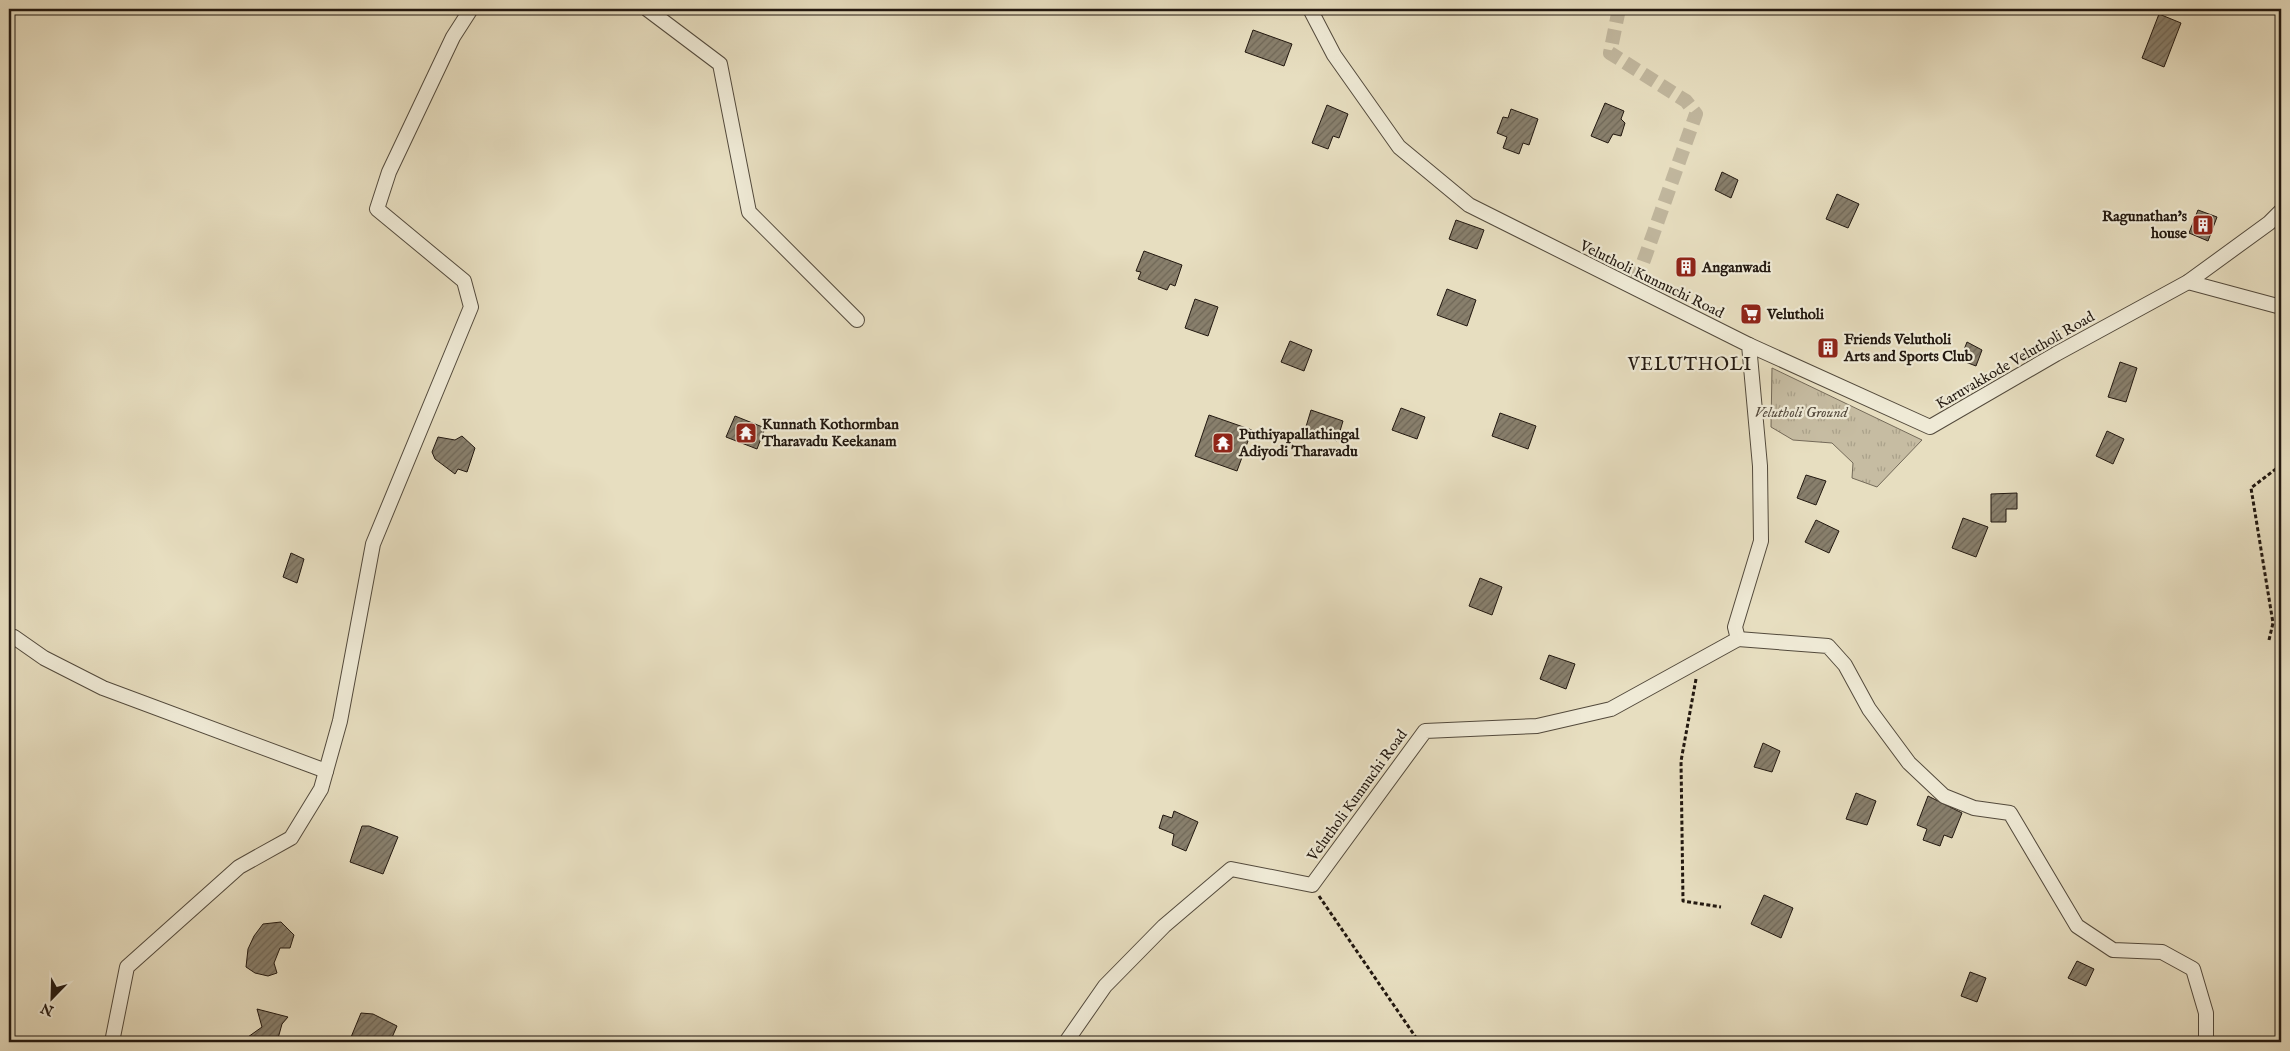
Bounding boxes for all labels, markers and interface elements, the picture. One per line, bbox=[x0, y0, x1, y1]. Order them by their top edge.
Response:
place label: Ragunathan's house bbox=[2102, 207, 2188, 243]
building icon: Ragunathan's house bbox=[2191, 213, 2215, 237]
street label: Velutholi Kunnuchi Road bbox=[1576, 236, 1728, 323]
building icon: Anganwadi bbox=[1674, 255, 1698, 279]
place label: Anganwadi bbox=[1701, 258, 1771, 277]
supermarket icon: Velutholi bbox=[1739, 302, 1763, 326]
place label: Velutholi bbox=[1766, 305, 1824, 324]
street label: Karuvakkode Velutholi Road bbox=[1933, 307, 2099, 414]
place label: Friends Velutholi Arts and Sports Club bbox=[1843, 330, 1973, 366]
building icon: Friends Velutholi Arts and Sports Club bbox=[1816, 336, 1840, 360]
district label: VELUTHOLI bbox=[1627, 354, 1752, 377]
park label: Velutholi Ground bbox=[1755, 403, 1848, 422]
place label: Kunnath Kothormban Tharavadu Keekanam bbox=[761, 415, 899, 451]
temple icon: Kunnath Kothormban Tharavadu Keekanam bbox=[734, 421, 758, 445]
place label: Puthiyapallathingal Adiyodi Tharavadu bbox=[1238, 425, 1360, 461]
temple icon: Puthiyapallathingal Adiyodi Tharavadu bbox=[1211, 431, 1235, 455]
street label: Velutholi Kunnuchi Road bbox=[1303, 725, 1412, 866]
north arrow bbox=[28, 974, 78, 1024]
text: N bbox=[38, 998, 57, 1020]

